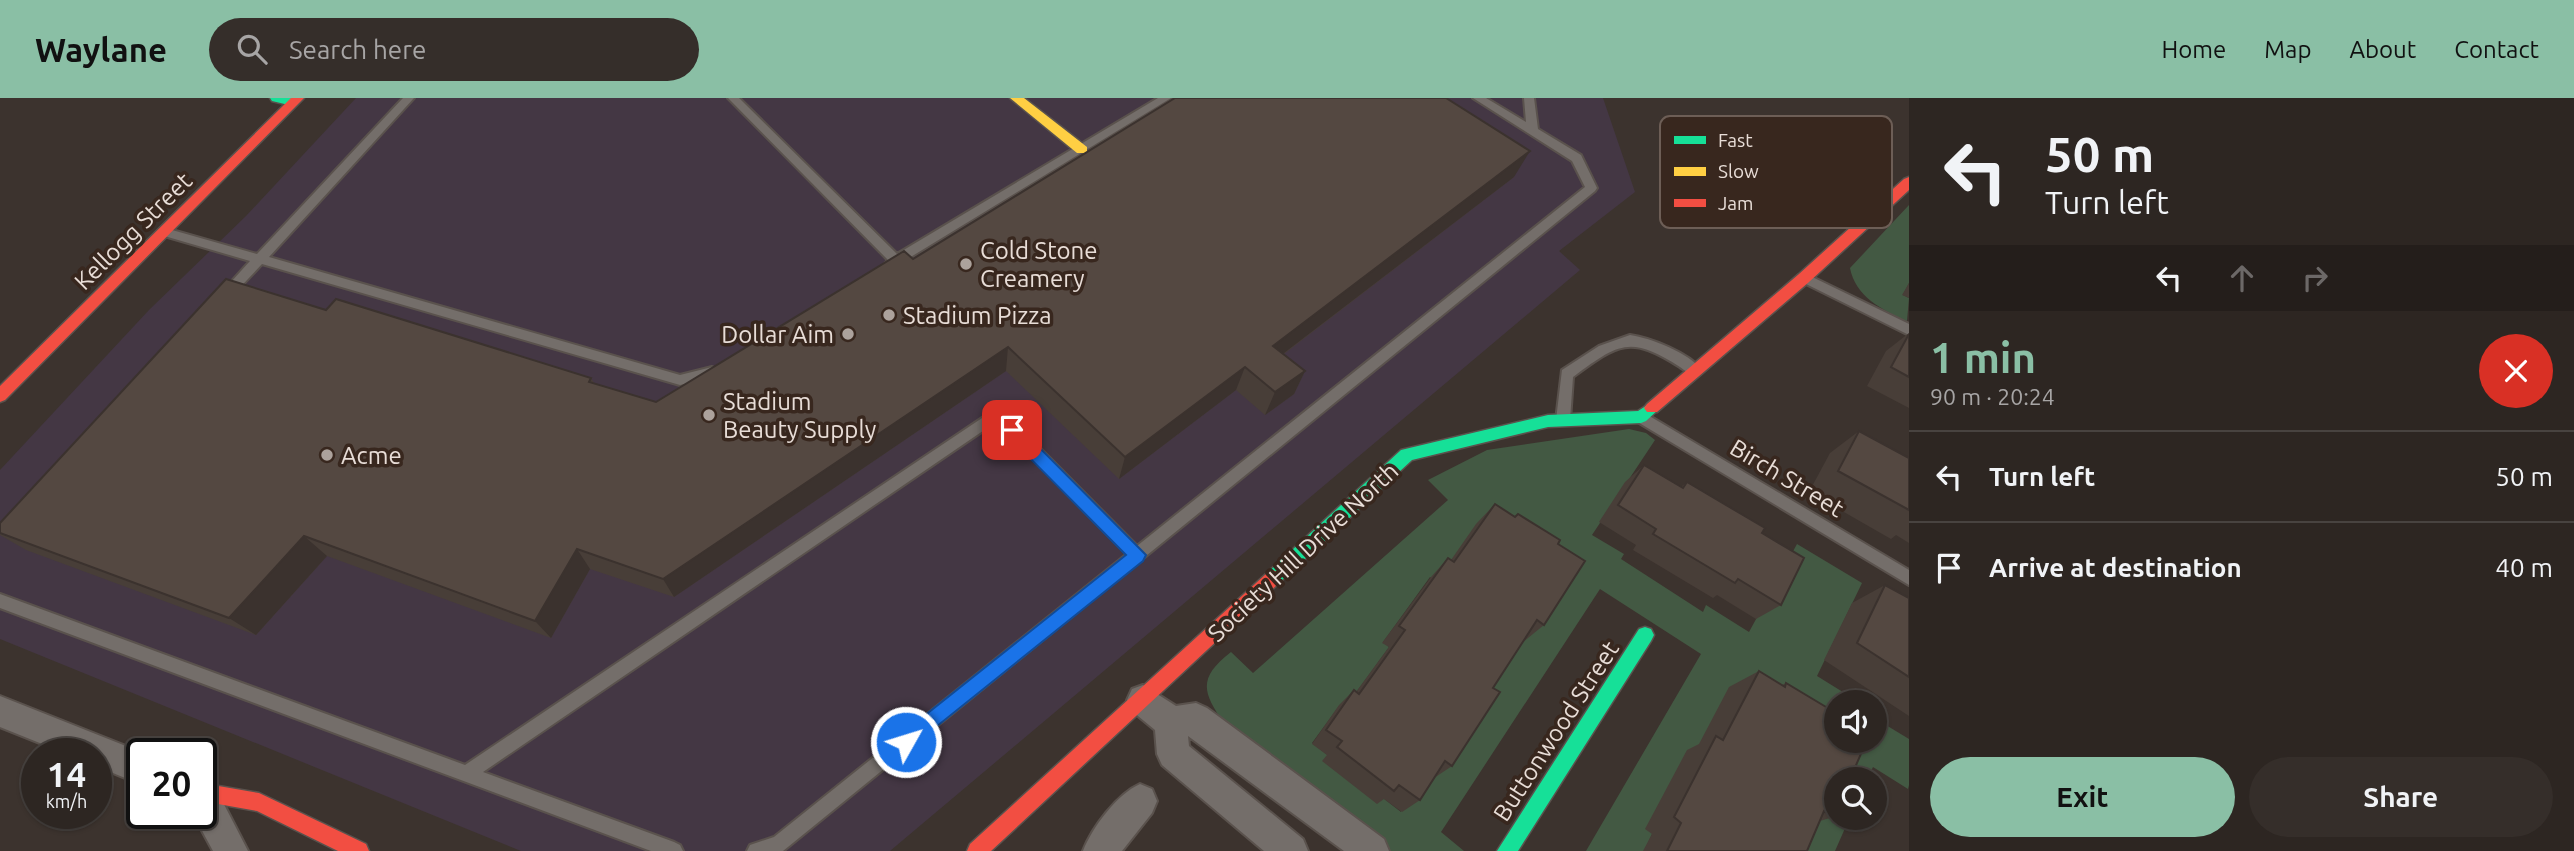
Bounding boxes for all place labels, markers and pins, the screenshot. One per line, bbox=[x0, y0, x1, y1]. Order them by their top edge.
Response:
place label: Cold Stone Creamery bbox=[980, 237, 1098, 292]
marker: Cold Stone Creamery bbox=[958, 256, 974, 272]
place label: Stadium Pizza bbox=[903, 302, 1052, 329]
marker: Stadium Pizza bbox=[881, 307, 897, 323]
place label: Dollar Aim bbox=[721, 321, 834, 348]
marker: Dollar Aim bbox=[840, 326, 856, 342]
place label: Stadium Beauty Supply bbox=[723, 388, 877, 443]
pin bbox=[982, 400, 1042, 460]
marker: Stadium Beauty Supply bbox=[701, 407, 717, 423]
place label: Acme bbox=[341, 442, 402, 469]
marker: Acme bbox=[319, 447, 335, 463]

